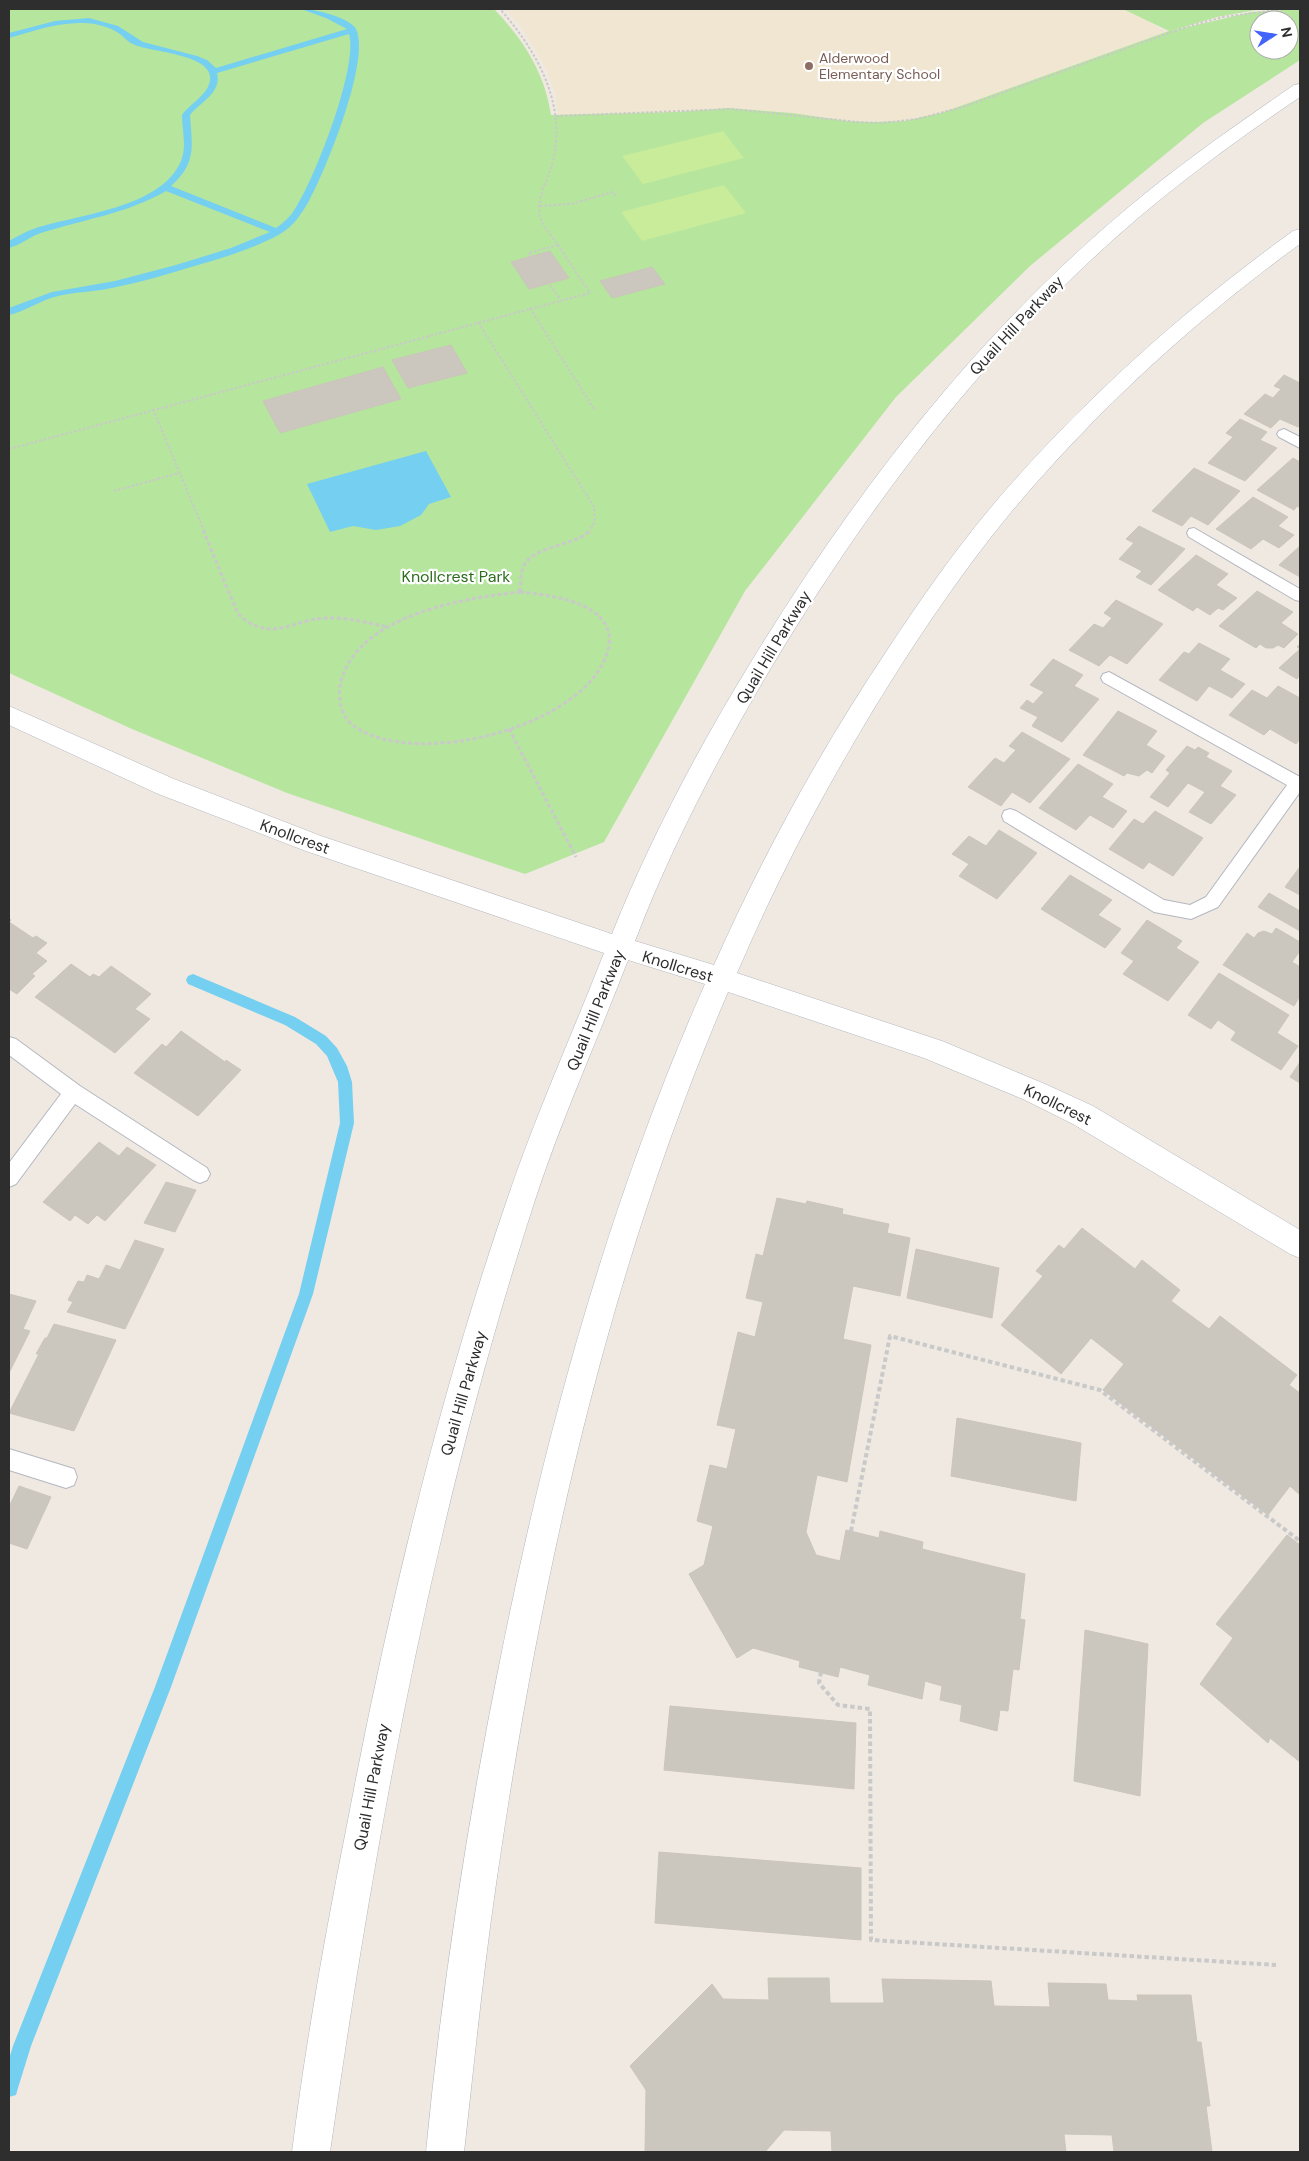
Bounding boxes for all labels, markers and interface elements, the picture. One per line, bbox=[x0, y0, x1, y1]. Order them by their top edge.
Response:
north arrow bbox=[1249, 10, 1299, 60]
text: N bbox=[1277, 25, 1297, 39]
place label: Alderwood Elementary School bbox=[819, 49, 940, 83]
marker: Alderwood Elementary School bbox=[803, 60, 815, 72]
street label: Quail Hill Parkway bbox=[965, 271, 1068, 380]
park label: Knollcrest Park bbox=[402, 566, 510, 587]
street label: Quail Hill Parkway bbox=[731, 587, 816, 708]
street label: Knollcrest bbox=[257, 814, 333, 859]
street label: Quail Hill Parkway bbox=[562, 946, 629, 1074]
street label: Knollcrest bbox=[640, 946, 716, 987]
street label: Knollcrest bbox=[1020, 1079, 1095, 1130]
street label: Quail Hill Parkway bbox=[436, 1328, 491, 1458]
street label: Quail Hill Parkway bbox=[349, 1722, 394, 1852]

